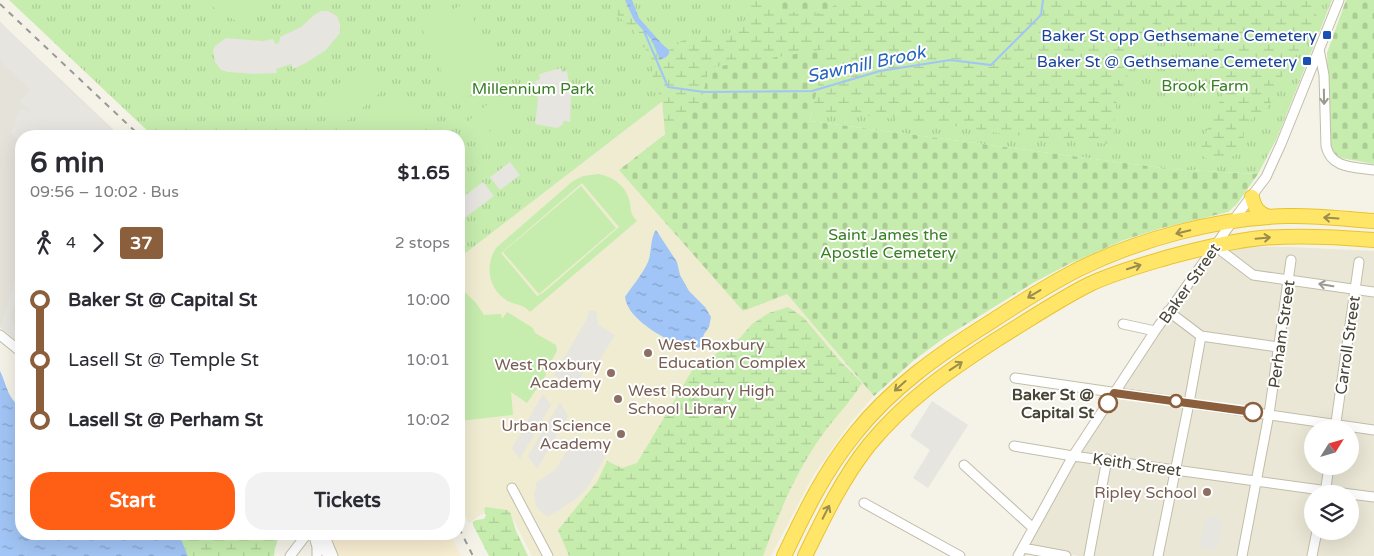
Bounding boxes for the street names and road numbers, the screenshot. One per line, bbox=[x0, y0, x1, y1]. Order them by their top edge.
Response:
street label: Baker Street bbox=[1155, 239, 1225, 328]
street label: Perham Street bbox=[1265, 279, 1299, 390]
street label: Carroll Street bbox=[1331, 294, 1365, 396]
street label: Keith Street bbox=[1091, 449, 1183, 481]

